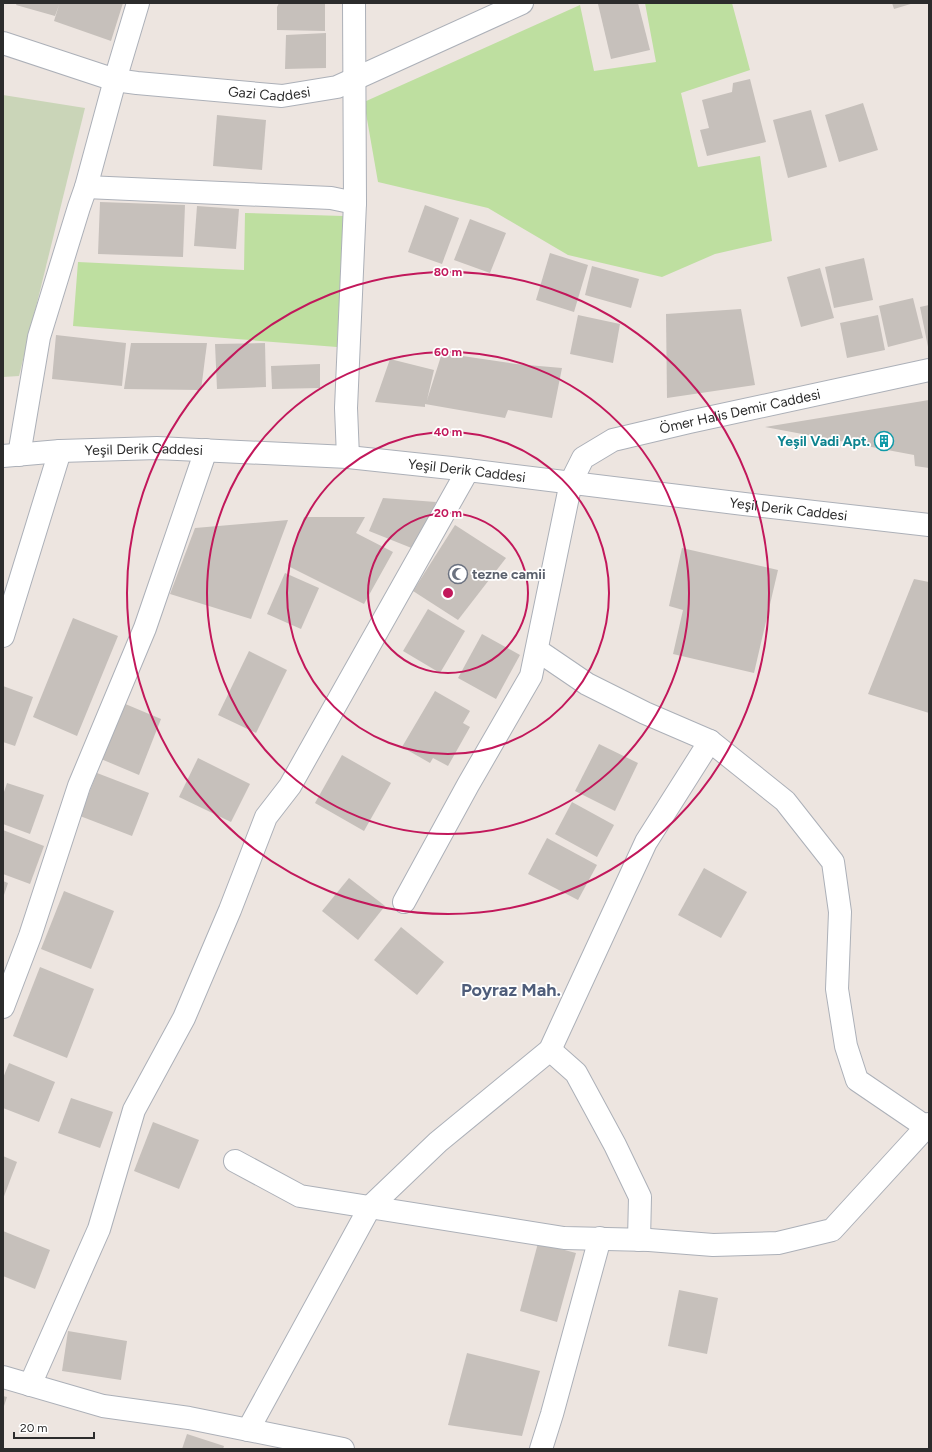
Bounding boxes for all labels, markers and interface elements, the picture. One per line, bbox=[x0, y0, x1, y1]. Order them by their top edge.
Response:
street label: Gazi Caddesi bbox=[227, 83, 312, 105]
text: 80 m bbox=[434, 265, 462, 279]
text: 60 m bbox=[434, 345, 462, 359]
street label: Ömer Halis Demir Caddesi bbox=[658, 386, 822, 438]
text: 40 m bbox=[434, 425, 462, 439]
building icon: Yeşil Vadi Apt. bbox=[873, 430, 895, 452]
place label: Yeşil Vadi Apt. bbox=[777, 433, 870, 450]
street label: Yeşil Derik Caddesi bbox=[84, 440, 203, 459]
street label: Yeşil Derik Caddesi bbox=[407, 455, 527, 486]
street label: Yeşil Derik Caddesi bbox=[729, 494, 848, 525]
text: 20 m bbox=[434, 506, 462, 520]
mosque icon: tezne camii bbox=[447, 563, 469, 585]
place label: tezne camii bbox=[472, 566, 546, 583]
centre of rings bbox=[441, 586, 455, 600]
district label: Poyraz Mah. bbox=[461, 979, 561, 1001]
scale bar bbox=[14, 1414, 94, 1440]
text: 20 m bbox=[20, 1421, 48, 1435]

